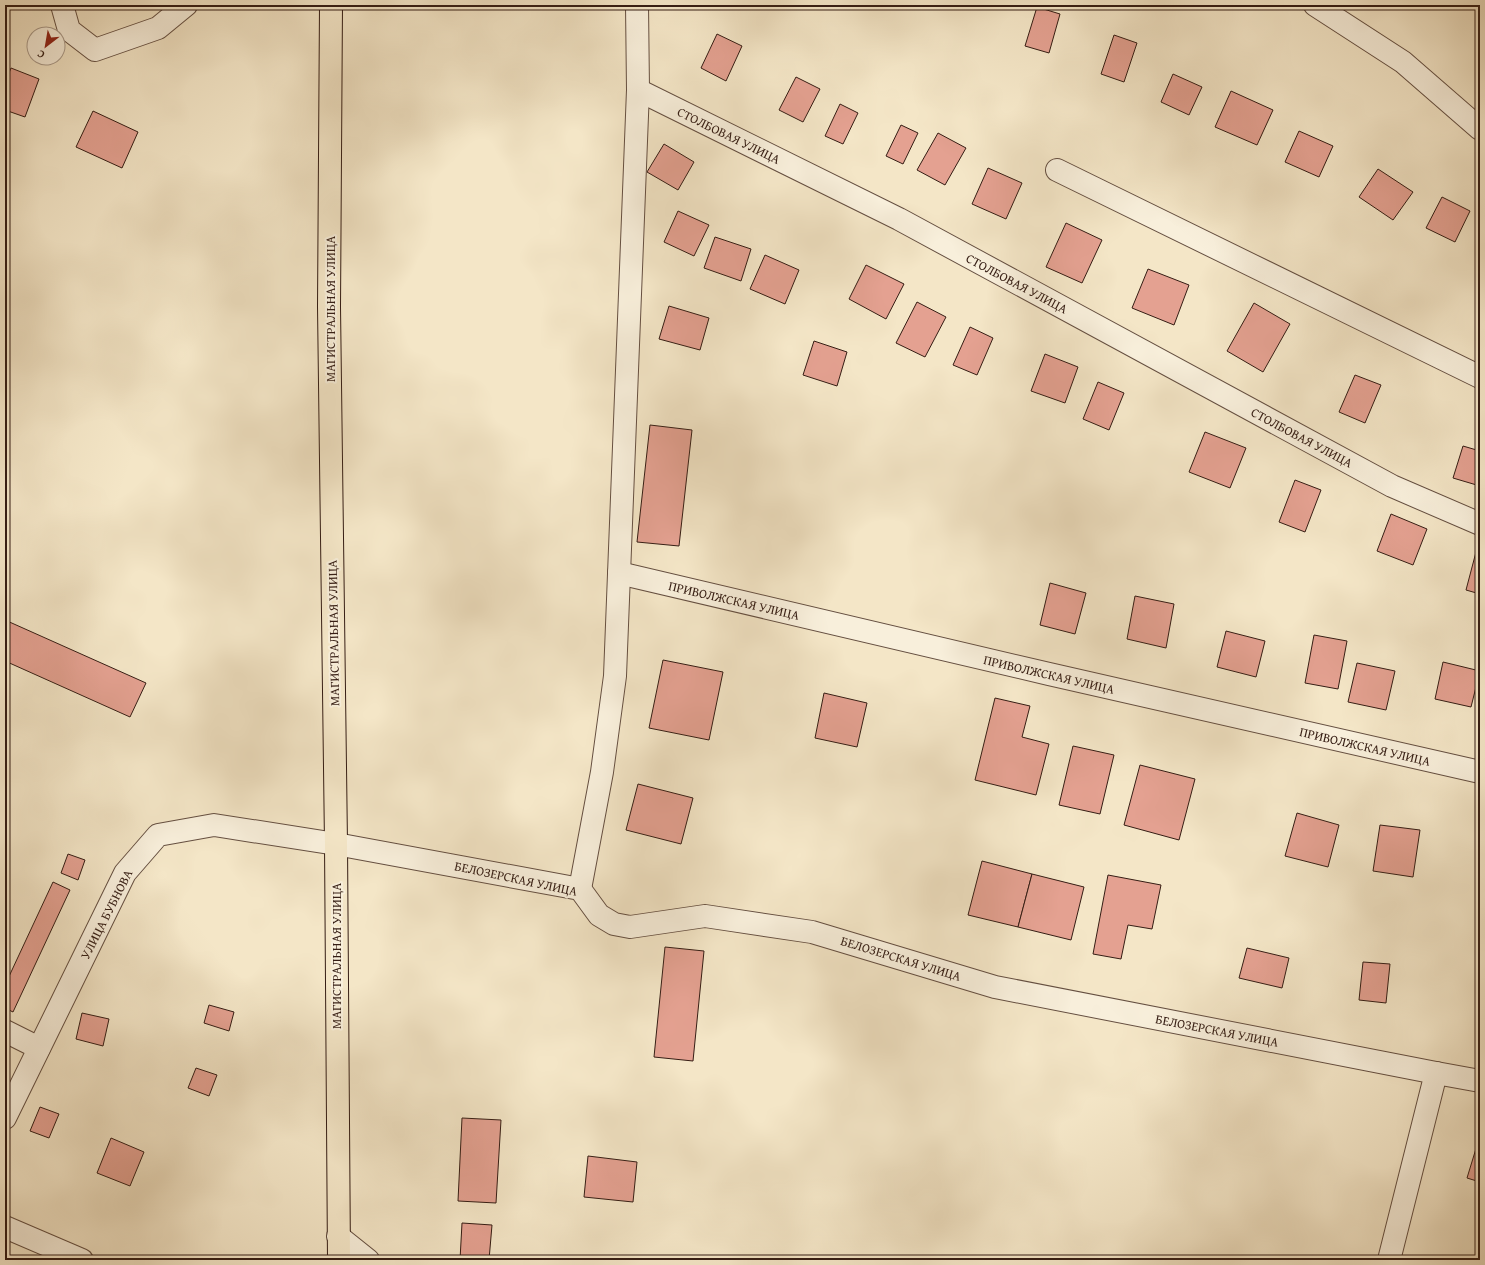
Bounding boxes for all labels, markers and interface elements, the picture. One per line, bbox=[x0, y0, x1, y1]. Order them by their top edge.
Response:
north arrow bbox=[26, 26, 66, 66]
text: С bbox=[34, 46, 48, 63]
street label: СТОЛБОВАЯ УЛИЦА bbox=[674, 102, 784, 169]
street label: МАГИСТРАЛЬНАЯ УЛИЦА bbox=[321, 236, 340, 382]
street label: СТОЛБОВАЯ УЛИЦА bbox=[963, 249, 1071, 318]
street label: СТОЛБОВАЯ УЛИЦА bbox=[1248, 403, 1356, 472]
street label: МАГИСТРАЛЬНАЯ УЛИЦА bbox=[323, 560, 344, 706]
street label: ПРИВОЛЖСКАЯ УЛИЦА bbox=[667, 576, 801, 625]
street label: ПРИВОЛЖСКАЯ УЛИЦА bbox=[982, 650, 1116, 699]
street label: ПРИВОЛЖСКАЯ УЛИЦА bbox=[1298, 722, 1432, 771]
street label: БЕЛОЗЕРСКАЯ УЛИЦА bbox=[453, 856, 579, 901]
street label: УЛИЦА БУБНОВА bbox=[76, 866, 137, 962]
street label: МАГИСТРАЛЬНАЯ УЛИЦА bbox=[327, 883, 346, 1029]
street label: БЕЛОЗЕРСКАЯ УЛИЦА bbox=[838, 931, 964, 986]
street label: БЕЛОЗЕРСКАЯ УЛИЦА bbox=[1154, 1009, 1280, 1052]

